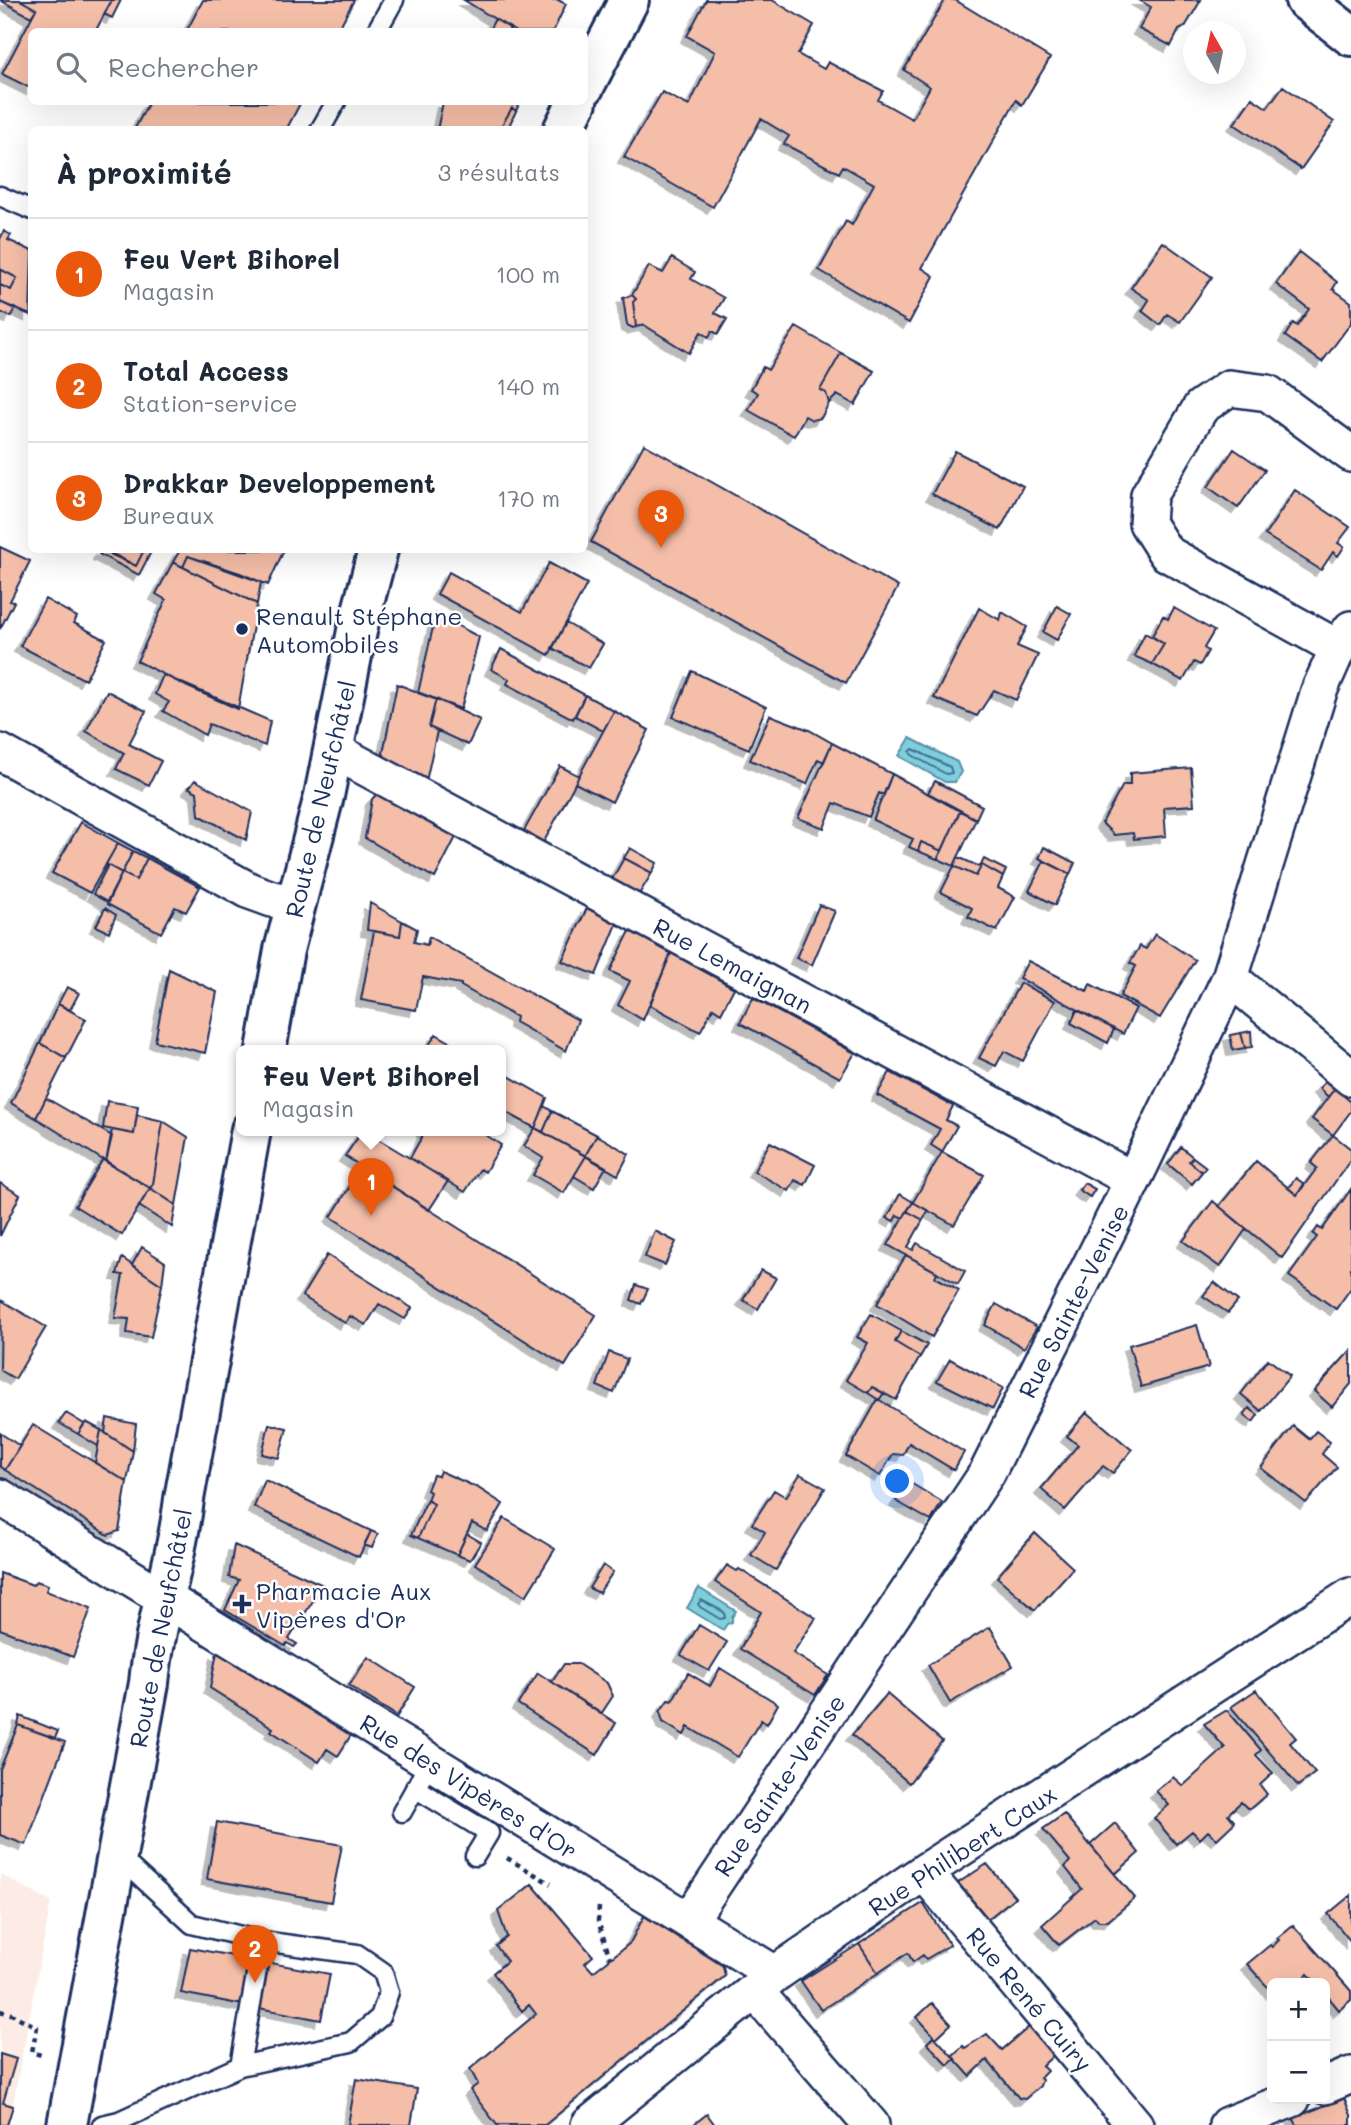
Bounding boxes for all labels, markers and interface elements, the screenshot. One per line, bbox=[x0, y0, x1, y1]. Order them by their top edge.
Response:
north arrow bbox=[1183, 21, 1246, 84]
search box bbox=[28, 28, 588, 105]
icon: search bbox=[52, 48, 90, 86]
text: Rechercher bbox=[108, 50, 259, 84]
text: À proximité bbox=[56, 152, 232, 192]
text: 3 résultats bbox=[438, 157, 560, 187]
text: Feu Vert Bihorel bbox=[123, 242, 340, 276]
text: 1 bbox=[74, 259, 84, 289]
text: 100 m bbox=[496, 259, 560, 289]
text: Magasin bbox=[123, 276, 214, 306]
text: Total Access bbox=[123, 354, 289, 388]
text: 2 bbox=[73, 371, 85, 401]
text: 140 m bbox=[496, 371, 560, 401]
text: Station-service bbox=[123, 388, 298, 418]
text: Drakkar Developpement bbox=[123, 466, 435, 500]
text: 3 bbox=[72, 483, 86, 513]
text: 170 m bbox=[497, 483, 560, 513]
pin: 3 bbox=[638, 490, 684, 548]
text: Bureaux bbox=[123, 500, 214, 530]
place label: Renault Stéphane Automobiles bbox=[256, 600, 462, 659]
marker: Renault Stéphane Automobiles bbox=[234, 621, 250, 637]
street label: Route de Neufchâtel bbox=[278, 677, 362, 921]
street label: Rue Lemaignan bbox=[648, 910, 818, 1020]
popup bbox=[236, 1045, 506, 1136]
text: Feu Vert Bihorel bbox=[263, 1059, 479, 1093]
text: Magasin bbox=[263, 1093, 354, 1123]
pin: 1 bbox=[348, 1158, 394, 1216]
street label: Rue Sainte-Venise bbox=[1011, 1199, 1135, 1403]
your location bbox=[880, 1464, 914, 1498]
street label: Route de Neufchâtel bbox=[122, 1506, 198, 1750]
place label: Pharmacie Aux Vipères d'Or bbox=[256, 1575, 431, 1634]
marker: Pharmacie Aux Vipères d'Or bbox=[234, 1596, 250, 1612]
street label: Rue Sainte-Venise bbox=[707, 1688, 851, 1882]
street label: Rue des Vipères d'Or bbox=[354, 1706, 584, 1866]
street label: Rue Philibert Caux bbox=[862, 1778, 1062, 1922]
street label: Rue René Cuiry bbox=[960, 1920, 1100, 2078]
pin: 2 bbox=[232, 1925, 278, 1983]
map controls bbox=[1267, 1978, 1330, 2104]
button: + bbox=[1267, 1978, 1330, 2041]
button: − bbox=[1267, 2041, 1330, 2104]

